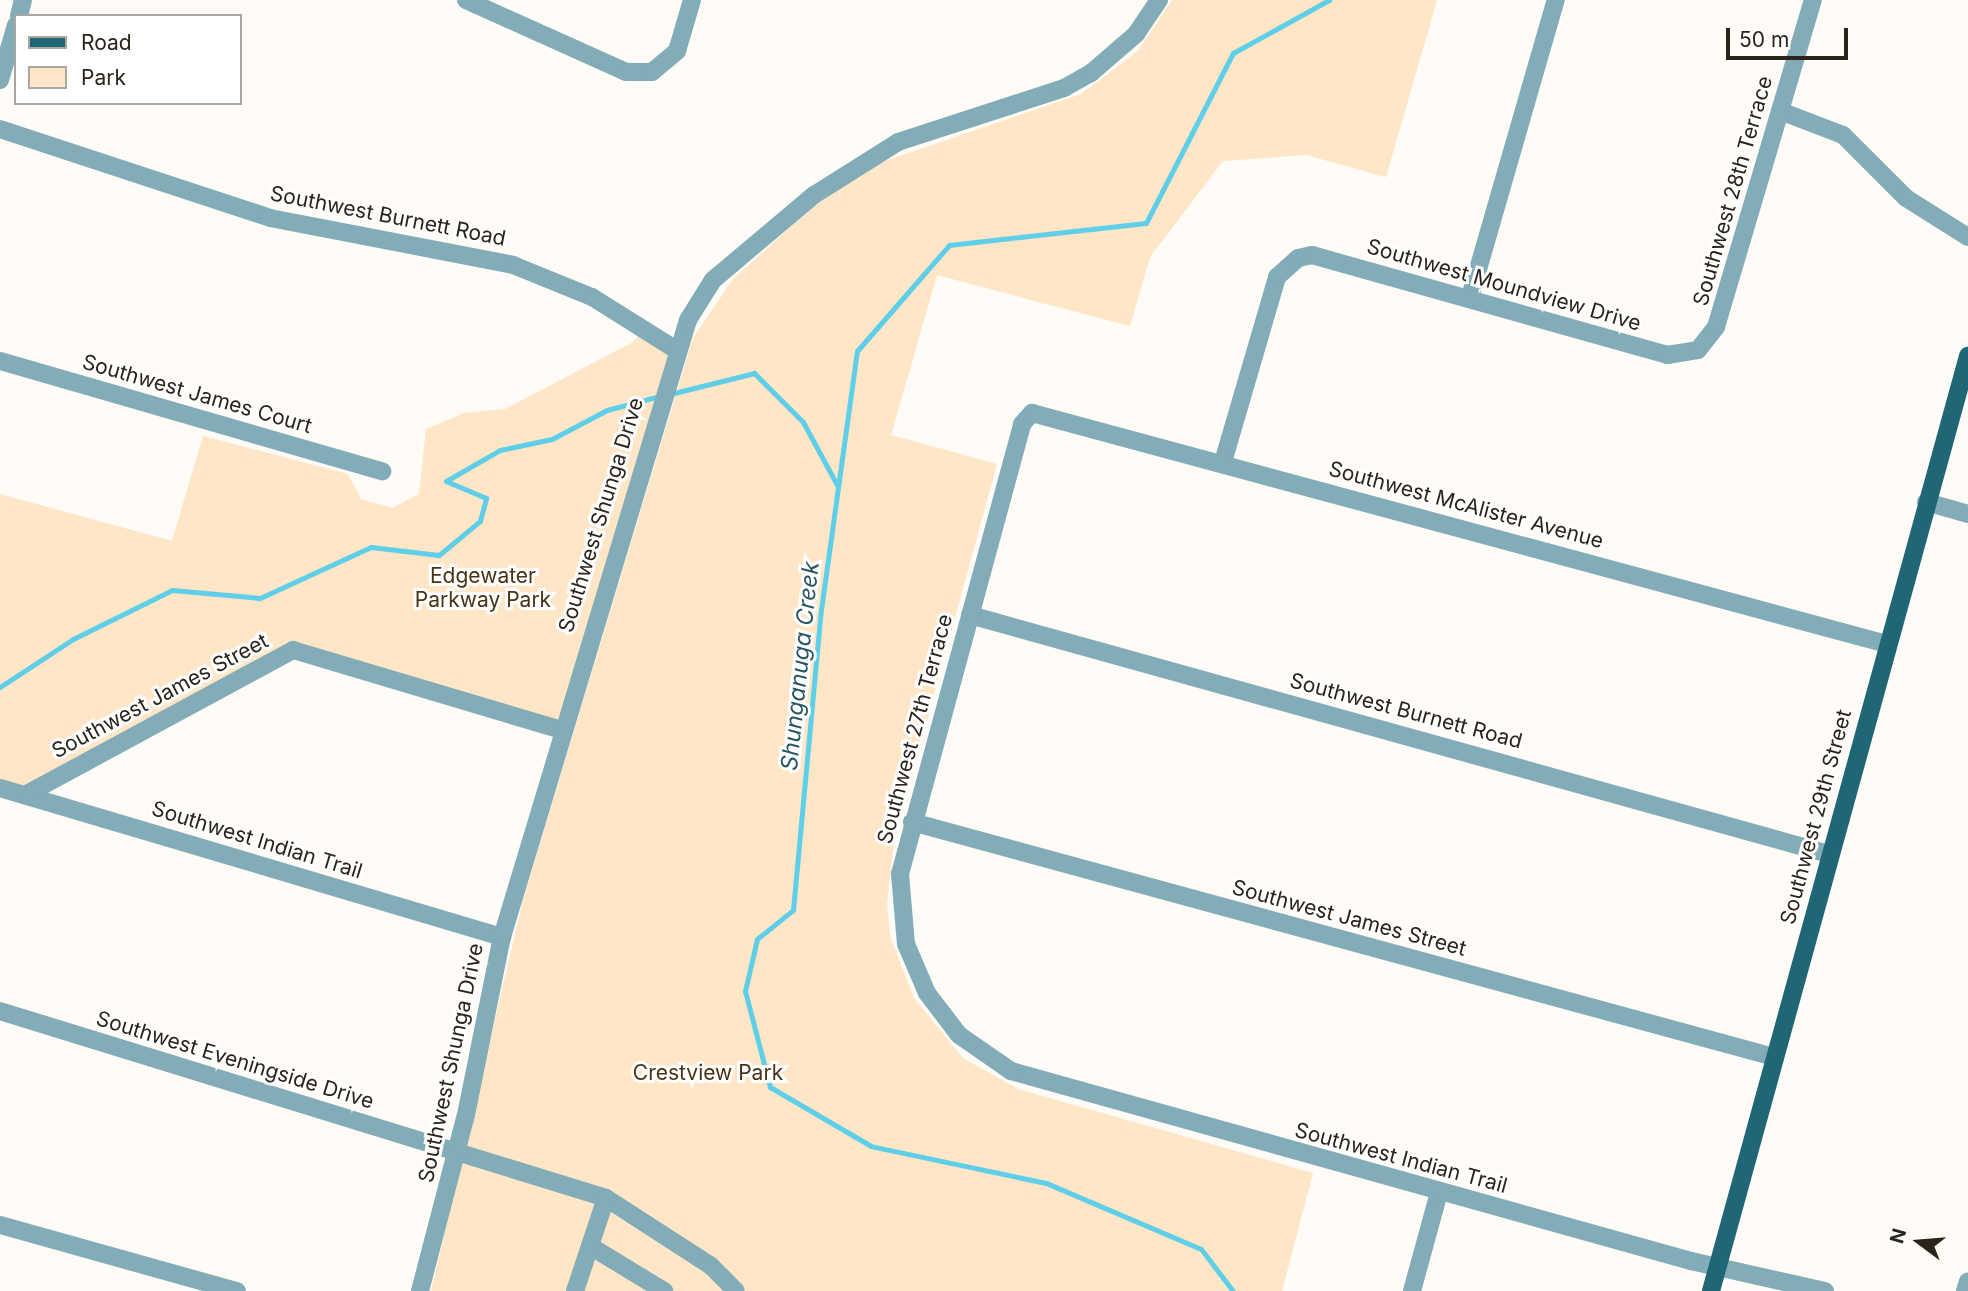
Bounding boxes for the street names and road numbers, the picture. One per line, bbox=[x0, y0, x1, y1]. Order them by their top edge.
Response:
street label: Southwest 28th Terrace bbox=[1688, 73, 1778, 309]
street label: Southwest Burnett Road bbox=[268, 181, 508, 251]
street label: Southwest Moundview Drive bbox=[1364, 234, 1644, 336]
street label: Southwest James Court bbox=[79, 349, 315, 439]
street label: Southwest Shunga Drive bbox=[553, 395, 649, 635]
street label: Southwest McAlister Avenue bbox=[1326, 456, 1606, 554]
street label: Southwest 27th Terrace bbox=[872, 611, 958, 847]
street label: Southwest James Street bbox=[48, 628, 272, 764]
street label: Southwest Burnett Road bbox=[1287, 668, 1525, 754]
street label: Southwest 29th Street bbox=[1775, 707, 1857, 927]
street label: Southwest Indian Trail bbox=[149, 796, 365, 884]
street label: Southwest James Street bbox=[1229, 875, 1469, 961]
street label: Southwest Shunga Drive bbox=[413, 941, 489, 1185]
street label: Southwest Eveningside Drive bbox=[93, 1006, 377, 1114]
street label: Southwest Indian Trail bbox=[1292, 1117, 1510, 1199]

